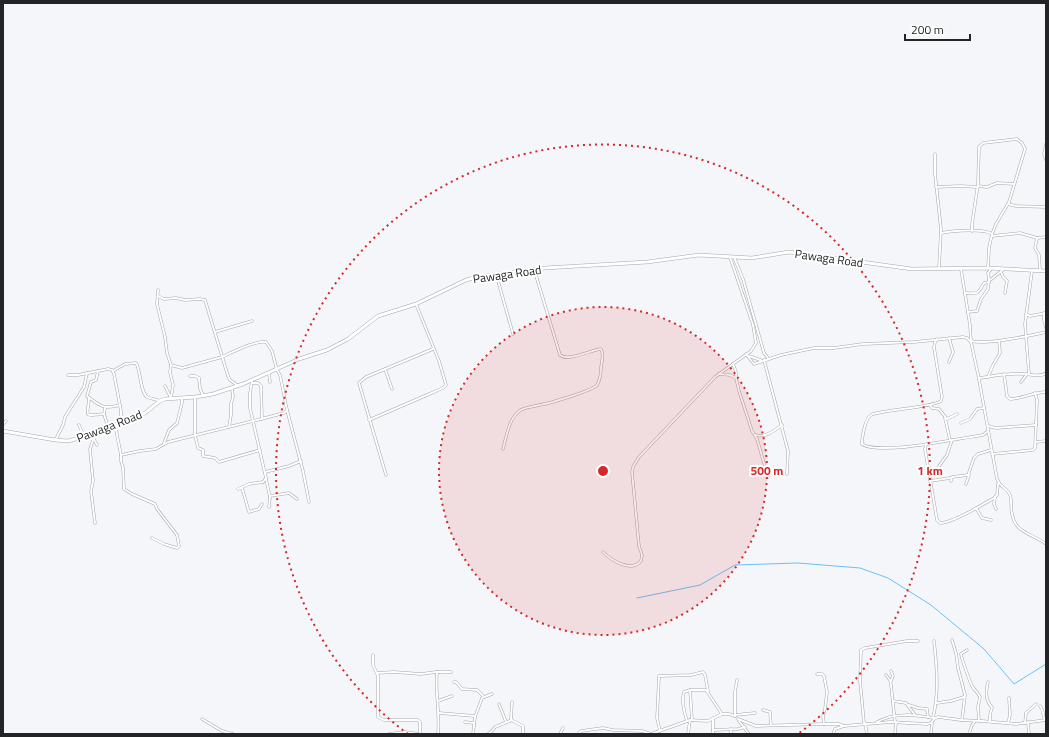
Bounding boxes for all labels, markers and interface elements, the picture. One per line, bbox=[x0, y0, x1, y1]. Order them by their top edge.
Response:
scale bar bbox=[905, 16, 970, 42]
text: 200 m bbox=[911, 20, 944, 39]
street label: Pawaga Road bbox=[794, 244, 864, 272]
street label: Pawaga Road bbox=[472, 260, 542, 288]
street label: Pawaga Road bbox=[73, 405, 145, 447]
text: 500 m bbox=[751, 461, 783, 480]
text: 1 km bbox=[917, 461, 943, 480]
centre of rings bbox=[596, 464, 610, 478]

